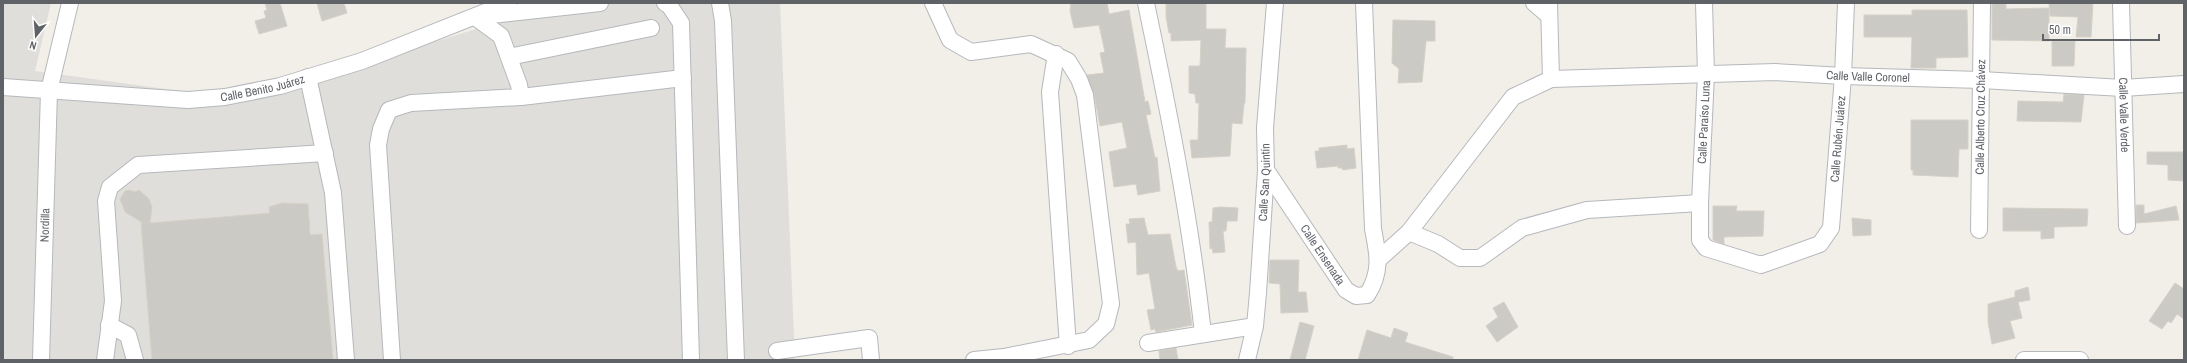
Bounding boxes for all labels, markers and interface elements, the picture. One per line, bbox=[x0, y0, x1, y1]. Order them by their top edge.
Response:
north arrow bbox=[16, 16, 56, 56]
scale bar bbox=[2043, 16, 2159, 42]
text: 50 m bbox=[2049, 22, 2071, 38]
text: N bbox=[28, 38, 38, 53]
street label: Calle Alberto Cruz Chávez bbox=[1972, 59, 1989, 175]
street label: Calle Valle Coronel bbox=[1826, 67, 1910, 86]
street label: Calle Benito Juárez bbox=[220, 71, 307, 105]
street label: Calle Valle Verde bbox=[2115, 77, 2133, 153]
street label: Calle Paraíso Luna bbox=[1694, 79, 1714, 164]
street label: Calle Rubén Juárez bbox=[1827, 95, 1849, 183]
street label: Calle San Quintín bbox=[1255, 143, 1274, 222]
street label: Nordilla bbox=[37, 207, 54, 242]
street label: Calle Ensenada bbox=[1297, 221, 1349, 289]

